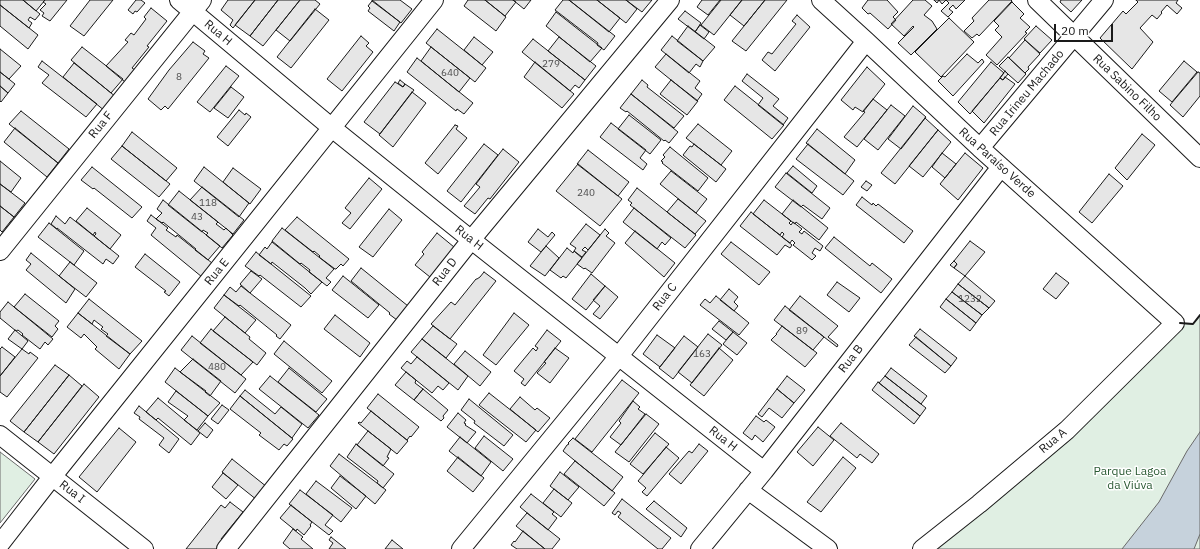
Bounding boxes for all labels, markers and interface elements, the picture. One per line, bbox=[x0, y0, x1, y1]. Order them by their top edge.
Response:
scale bar bbox=[1056, 16, 1115, 42]
street label: Rua H bbox=[201, 17, 235, 49]
text: 20 m bbox=[1061, 23, 1089, 38]
street label: Rua Irineu Machado bbox=[987, 47, 1067, 139]
street label: Rua Sabino Filho bbox=[1090, 52, 1164, 124]
house number: 279 bbox=[542, 58, 560, 70]
house number: 640 bbox=[441, 67, 459, 79]
house number: 8 bbox=[176, 71, 182, 83]
street label: Rua F bbox=[86, 109, 116, 141]
street label: Rua Paraíso Verde bbox=[956, 125, 1038, 201]
house number: 240 bbox=[577, 187, 595, 199]
house number: 118 bbox=[199, 197, 217, 209]
house number: 43 bbox=[191, 211, 203, 223]
street label: Rua H bbox=[452, 222, 486, 254]
street label: Rua D bbox=[430, 255, 460, 289]
street label: Rua E bbox=[202, 256, 232, 288]
street label: Rua C bbox=[650, 280, 680, 314]
house number: 1232 bbox=[958, 293, 982, 305]
house number: 89 bbox=[796, 325, 808, 337]
street label: Rua B bbox=[836, 342, 866, 376]
house number: 163 bbox=[693, 348, 711, 360]
house number: 480 bbox=[208, 361, 226, 373]
street label: Rua H bbox=[706, 423, 740, 455]
street label: Rua A bbox=[1036, 425, 1070, 457]
park label: Parque Lagoa da Viúva bbox=[1094, 465, 1166, 493]
street label: Rua I bbox=[56, 478, 88, 506]

